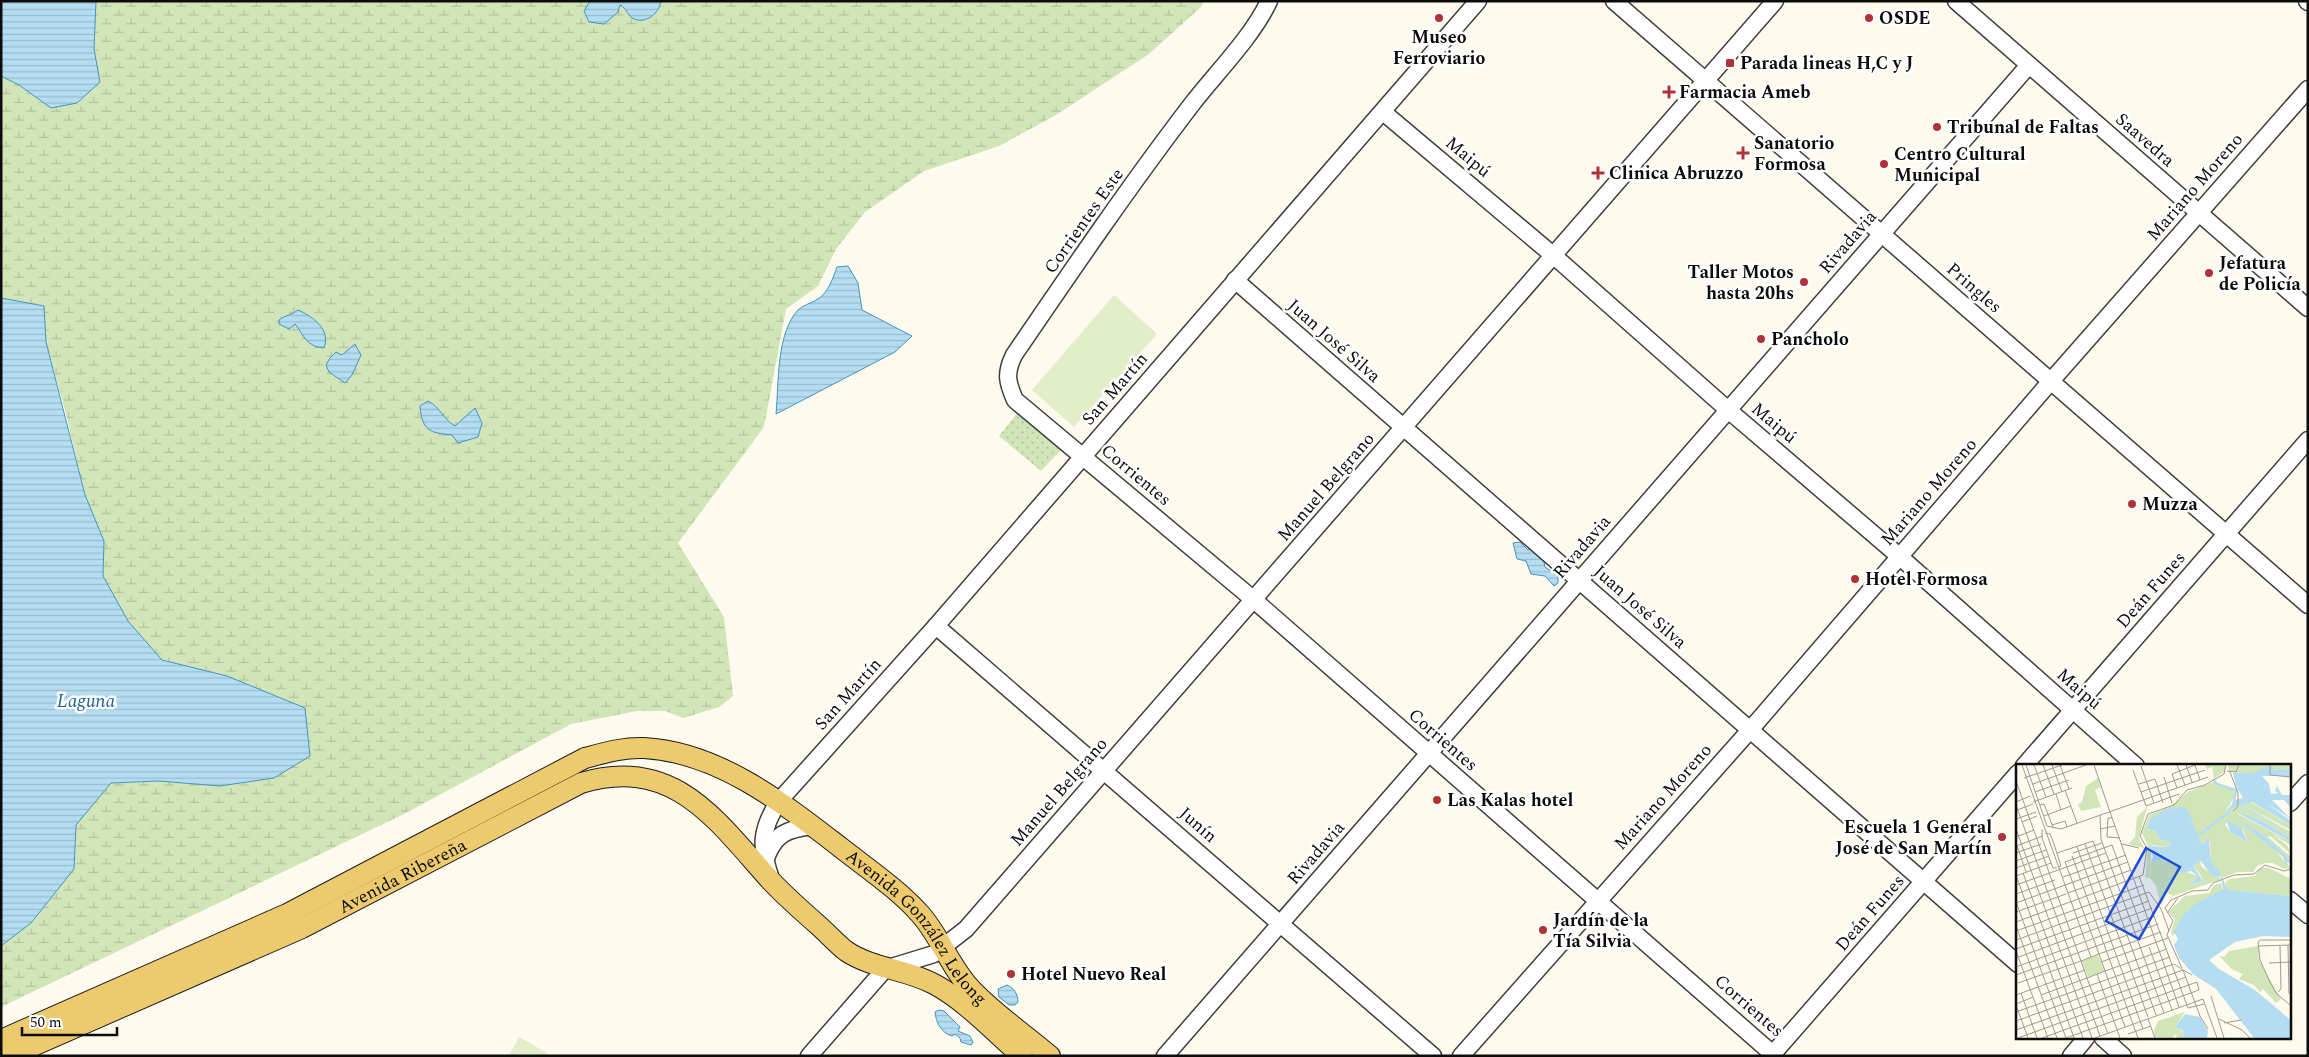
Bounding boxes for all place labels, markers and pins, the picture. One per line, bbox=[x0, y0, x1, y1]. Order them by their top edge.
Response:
place label: OSDE bbox=[1879, 5, 1931, 32]
marker: Museo Ferroviario bbox=[1433, 12, 1445, 24]
marker: OSDE bbox=[1863, 12, 1875, 24]
place label: Museo Ferroviario bbox=[1393, 24, 1485, 72]
place label: Parada lineas H,C y J bbox=[1740, 50, 1914, 77]
marker: Parada lineas H,C y J bbox=[1724, 57, 1736, 69]
place label: Farmacia Ameb bbox=[1679, 79, 1810, 106]
marker: Farmacia Ameb bbox=[1663, 86, 1675, 98]
place label: Tribunal de Faltas bbox=[1947, 114, 2099, 141]
marker: Tribunal de Faltas bbox=[1931, 121, 1943, 133]
place label: Sanatorio Formosa bbox=[1754, 130, 1834, 178]
place label: Centro Cultural Municipal bbox=[1894, 141, 2026, 189]
marker: Sanatorio Formosa bbox=[1736, 146, 1750, 160]
marker: Centro Cultural Municipal bbox=[1878, 158, 1890, 170]
place label: Clinica Abruzzo bbox=[1609, 160, 1744, 187]
marker: Clinica Abruzzo bbox=[1591, 166, 1605, 180]
place label: Jefatura de Policía bbox=[2219, 250, 2301, 298]
place label: Taller Motos hasta 20hs bbox=[1688, 259, 1794, 307]
marker: Jefatura de Policía bbox=[2203, 267, 2215, 279]
marker: Taller Motos hasta 20hs bbox=[1798, 276, 1810, 288]
place label: Pancholo bbox=[1771, 326, 1849, 353]
marker: Pancholo bbox=[1755, 333, 1767, 345]
place label: Muzza bbox=[2142, 491, 2199, 518]
marker: Muzza bbox=[2126, 498, 2138, 510]
place label: Hotel Formosa bbox=[1865, 566, 1988, 593]
marker: Hotel Formosa bbox=[1849, 573, 1861, 585]
place label: Las Kalas hotel bbox=[1447, 787, 1573, 814]
marker: Las Kalas hotel bbox=[1431, 794, 1443, 806]
place label: Escuela 1 General José de San Martín bbox=[1835, 814, 1992, 862]
marker: Escuela 1 General José de San Martín bbox=[1996, 831, 2008, 843]
place label: Jardín de la Tía Silvia bbox=[1553, 907, 1649, 955]
marker: Jardín de la Tía Silvia bbox=[1537, 924, 1549, 936]
place label: Hotel Nuevo Real bbox=[1021, 961, 1166, 988]
marker: Hotel Nuevo Real bbox=[1005, 968, 1017, 980]

